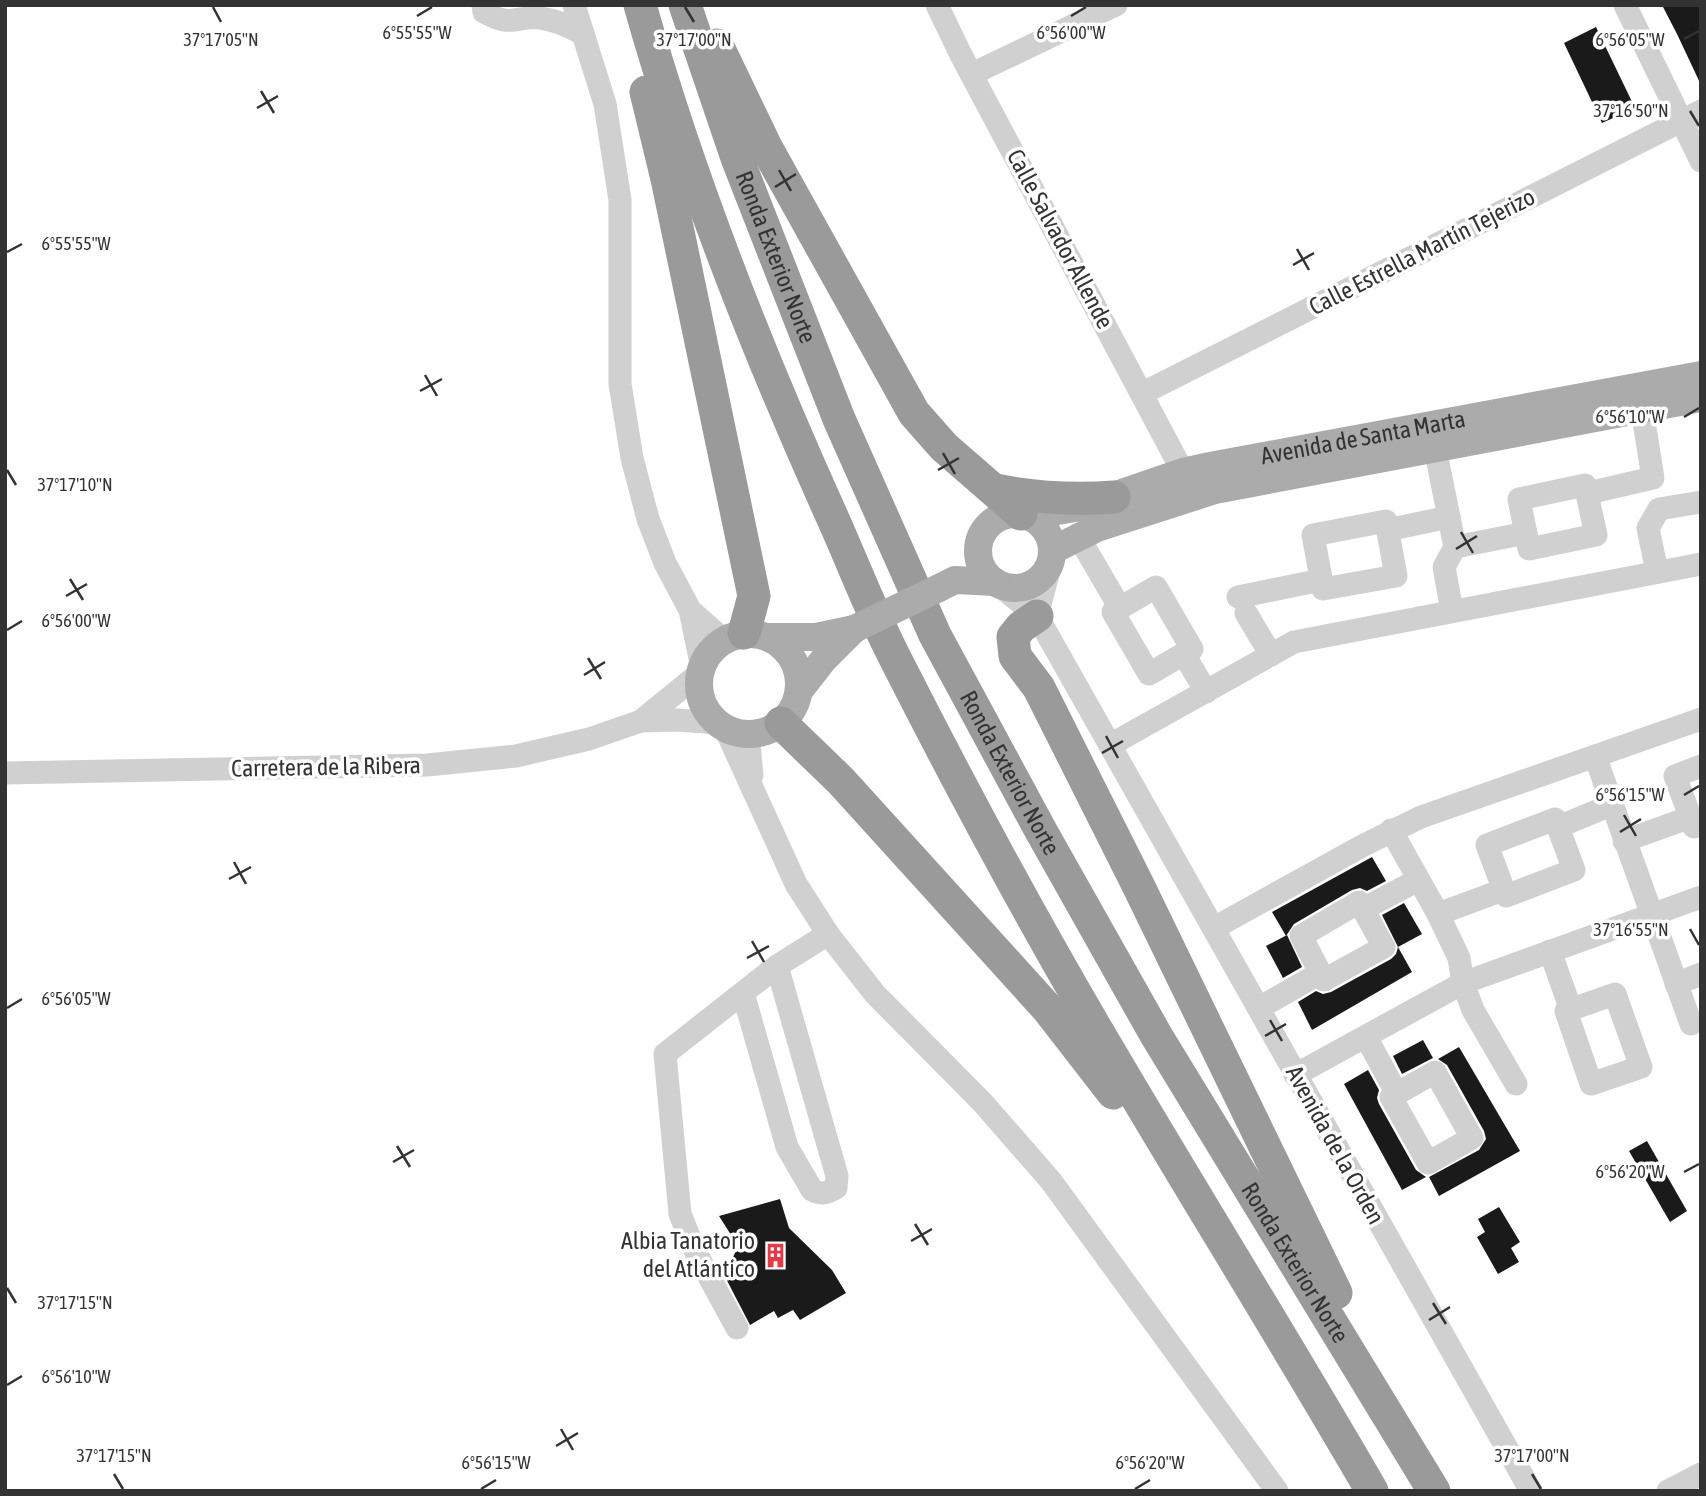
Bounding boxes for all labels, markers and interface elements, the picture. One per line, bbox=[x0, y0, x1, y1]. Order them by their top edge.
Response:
text: 6°55'55"W bbox=[382, 22, 452, 43]
text: 6°56'00"W bbox=[1036, 22, 1106, 43]
text: 37°17'05"N bbox=[183, 29, 259, 50]
text: 37°17'00"N bbox=[656, 29, 732, 50]
text: 6°56'05"W bbox=[1595, 29, 1665, 50]
text: 37°16'50"N bbox=[1593, 100, 1669, 121]
street label: Calle Salvador Allende bbox=[1002, 145, 1119, 333]
street label: Ronda Exterior Norte bbox=[730, 167, 822, 347]
street label: Calle Estrella Martín Tejerizo bbox=[1304, 183, 1539, 320]
text: 6°55'55"W bbox=[41, 233, 111, 254]
street label: Avenida de Santa Marta bbox=[1259, 405, 1467, 469]
text: 6°56'10"W bbox=[1595, 406, 1665, 427]
text: 37°17'10"N bbox=[37, 474, 113, 495]
text: 6°56'00"W bbox=[41, 610, 111, 631]
street label: Ronda Exterior Norte bbox=[955, 686, 1066, 859]
street label: Carretera de la Ribera bbox=[231, 751, 421, 782]
text: 6°56'15"W bbox=[1595, 784, 1665, 805]
text: 37°16'55"N bbox=[1593, 919, 1669, 940]
text: 6°56'05"W bbox=[41, 988, 111, 1009]
street label: Avenida de la Orden bbox=[1281, 1061, 1390, 1229]
text: 6°56'20"W bbox=[1595, 1161, 1665, 1182]
street label: Ronda Exterior Norte bbox=[1236, 1178, 1354, 1347]
place label: Albia Tanatorio del Atlántico bbox=[621, 1227, 755, 1282]
building icon: Albia Tanatorio del Atlántico bbox=[761, 1241, 789, 1269]
text: 37°17'15"N bbox=[37, 1292, 113, 1313]
text: 6°56'10"W bbox=[41, 1366, 111, 1387]
text: 37°17'15"N bbox=[76, 1445, 152, 1466]
text: 37°17'00"N bbox=[1494, 1445, 1570, 1466]
text: 6°56'15"W bbox=[461, 1452, 531, 1473]
text: 6°56'20"W bbox=[1115, 1452, 1185, 1473]

